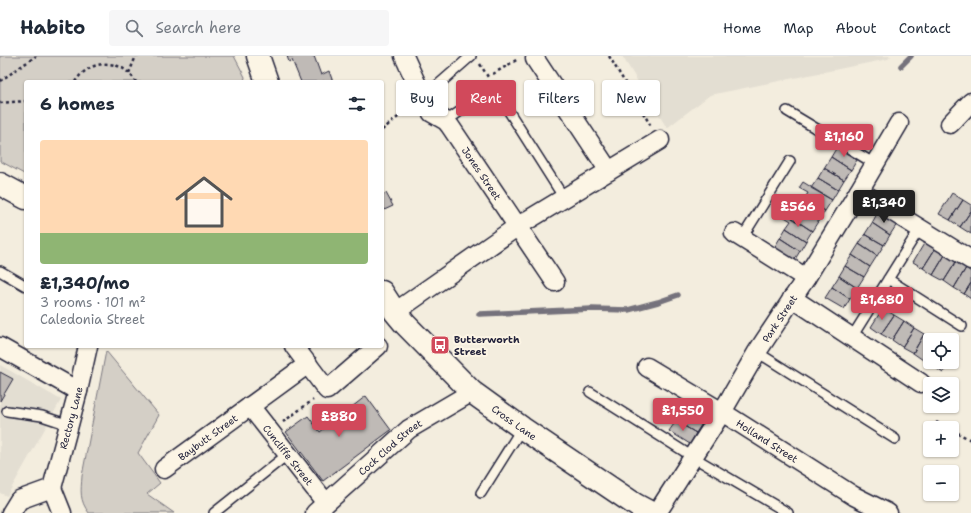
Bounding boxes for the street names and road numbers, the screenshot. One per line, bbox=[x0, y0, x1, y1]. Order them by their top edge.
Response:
street label: Jones Street bbox=[459, 144, 504, 203]
street label: Park Street bbox=[759, 292, 800, 345]
street label: Rectory Lane bbox=[57, 385, 86, 451]
street label: Cross Lane bbox=[489, 402, 539, 443]
street label: Baybutt Street bbox=[176, 412, 240, 464]
street label: Cock Clod Street bbox=[356, 417, 425, 478]
street label: Holland Street bbox=[734, 417, 800, 466]
street label: Cuncliffe Street bbox=[260, 422, 316, 488]

